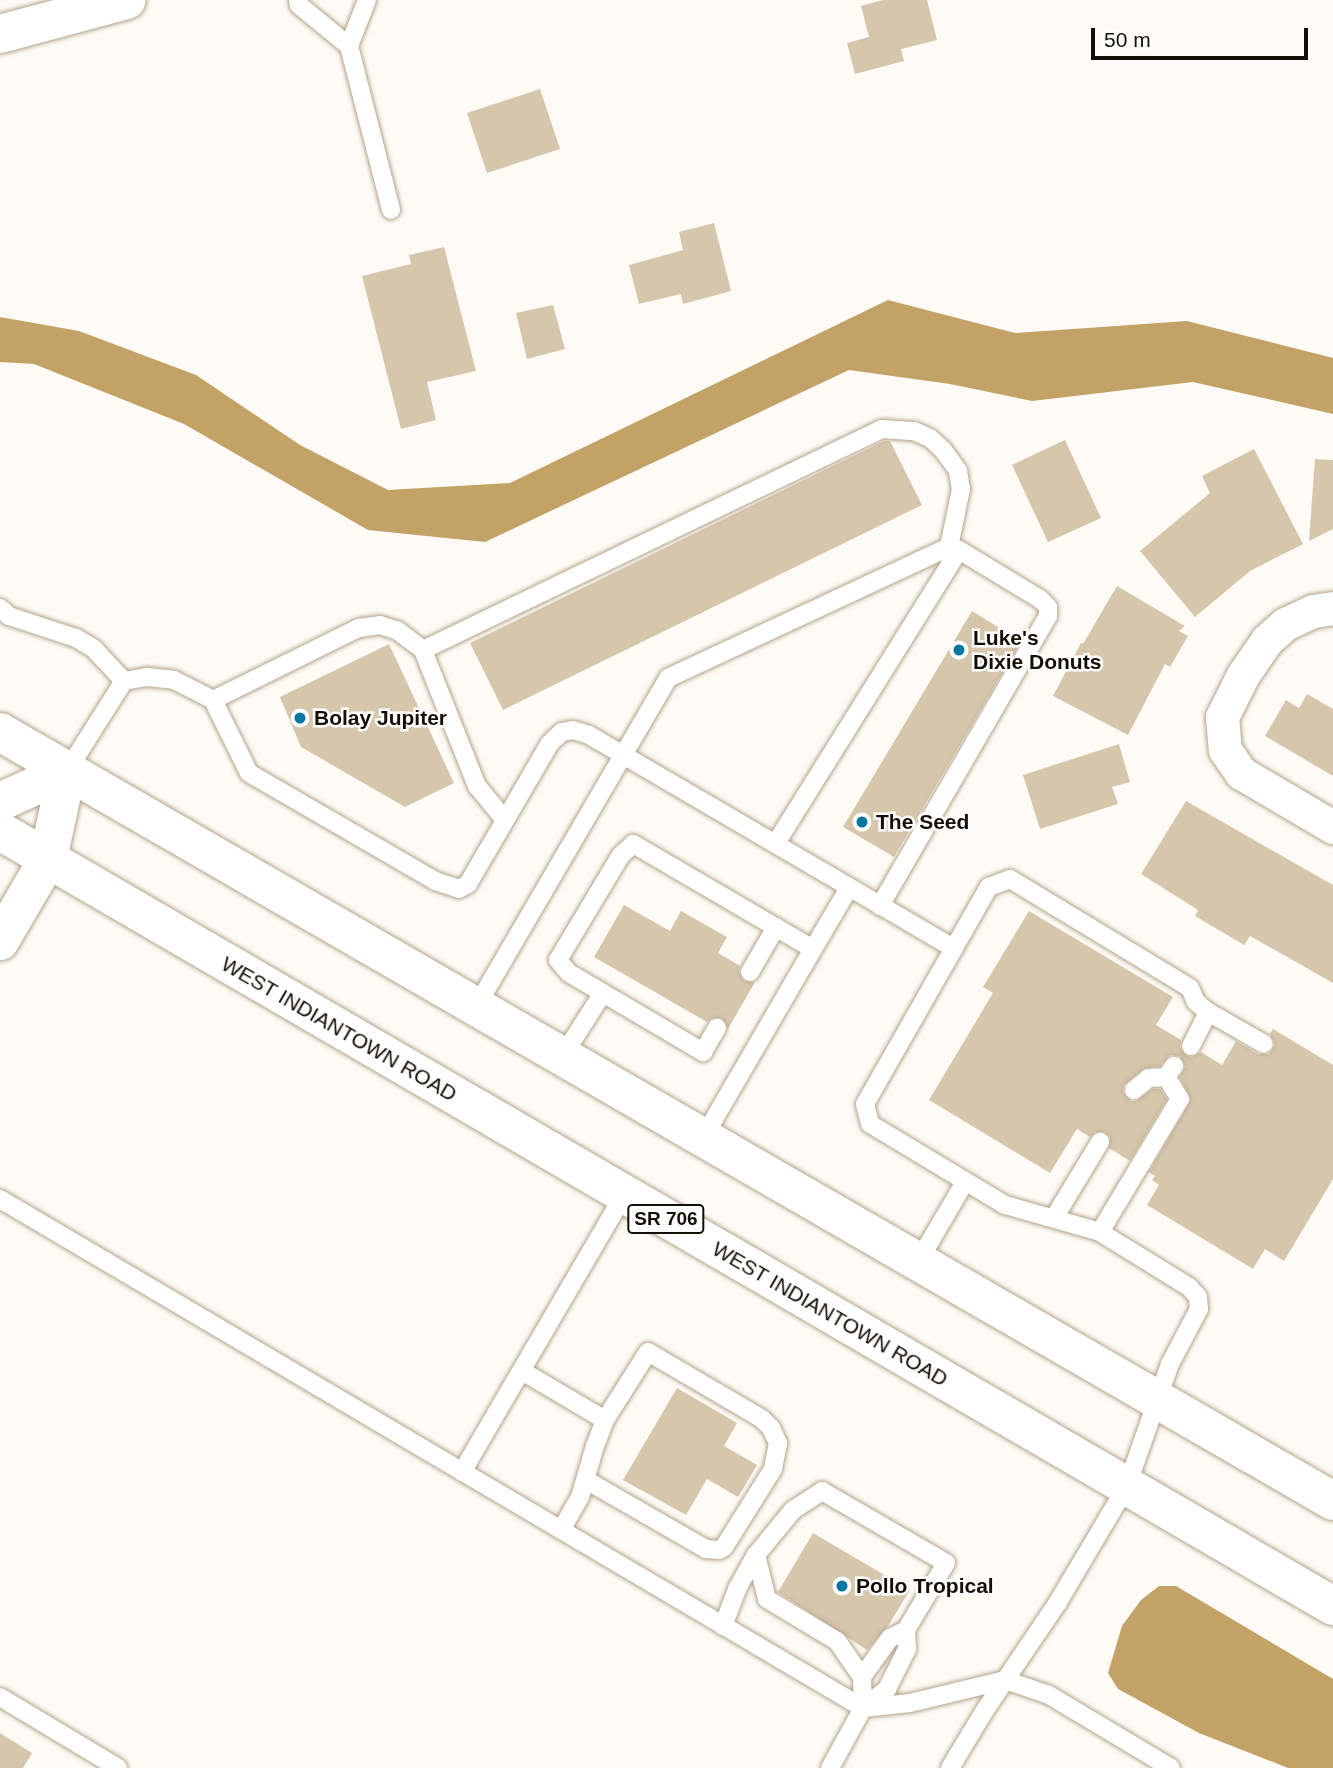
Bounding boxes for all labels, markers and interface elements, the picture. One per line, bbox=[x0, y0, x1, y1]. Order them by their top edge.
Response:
scale bar bbox=[1095, 14, 1312, 58]
text: 50 m bbox=[1104, 28, 1151, 51]
place label: Luke's Dixie Donuts bbox=[973, 625, 1101, 675]
marker: Luke's Dixie Donuts bbox=[951, 642, 967, 658]
place label: Bolay Jupiter bbox=[314, 705, 447, 731]
marker: Bolay Jupiter bbox=[292, 710, 308, 726]
place label: The Seed bbox=[876, 809, 969, 835]
marker: The Seed bbox=[854, 814, 870, 830]
street label: WEST INDIANTOWN ROAD bbox=[217, 951, 461, 1107]
road number: SR 706 bbox=[626, 1204, 706, 1234]
street label: WEST INDIANTOWN ROAD bbox=[708, 1236, 952, 1392]
place label: Pollo Tropical bbox=[856, 1573, 994, 1599]
marker: Pollo Tropical bbox=[834, 1578, 850, 1594]

